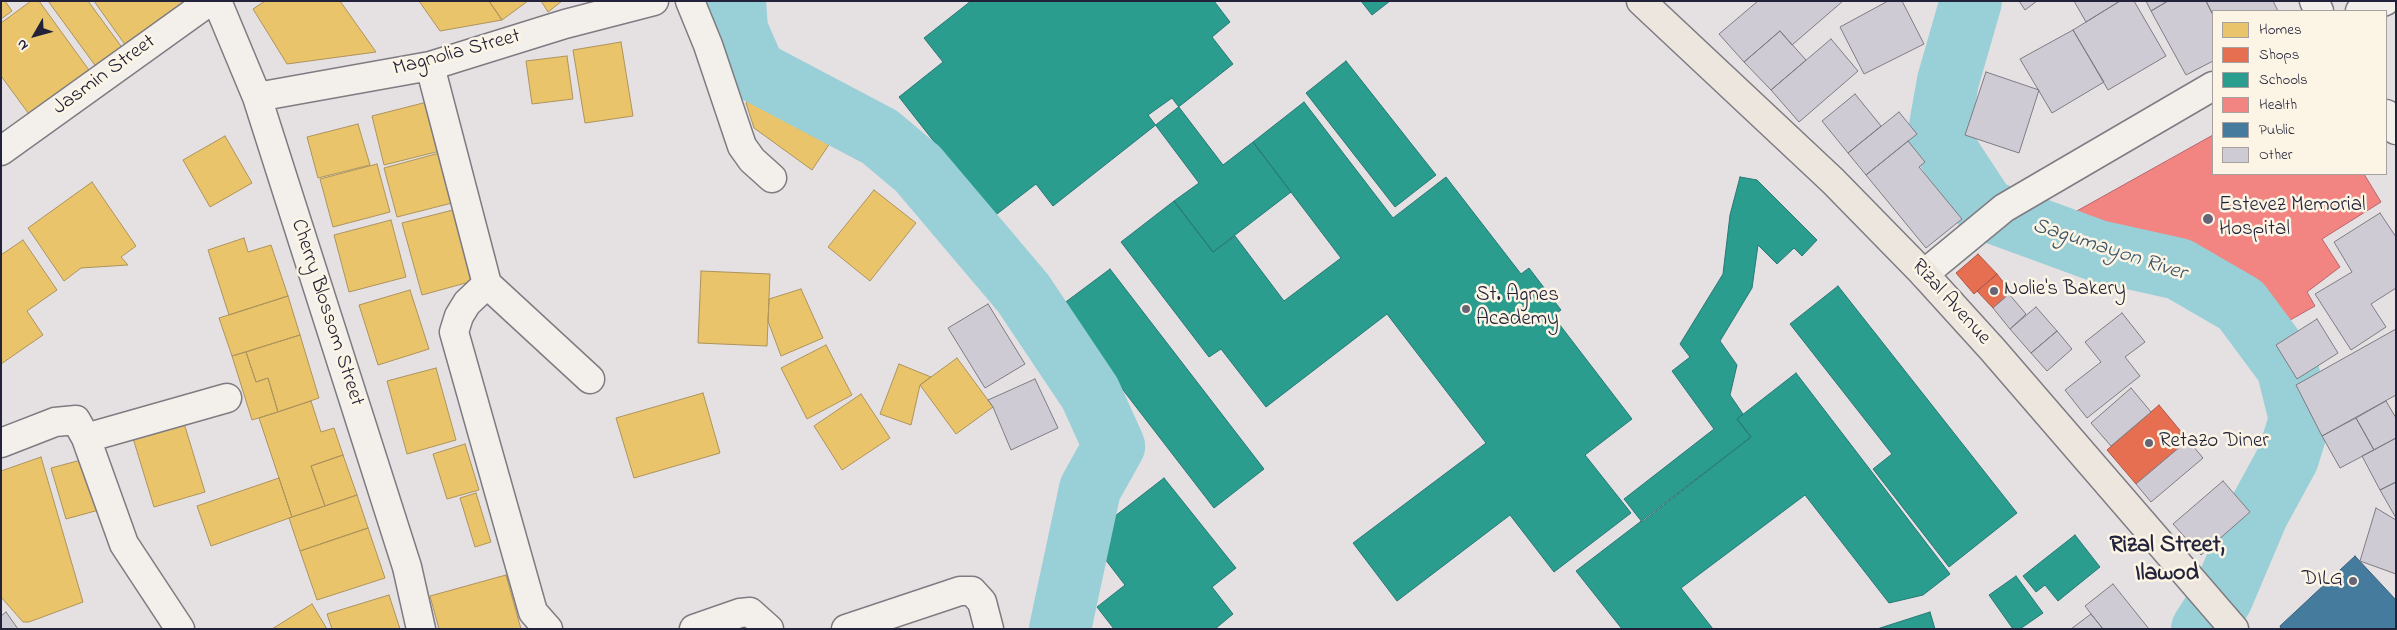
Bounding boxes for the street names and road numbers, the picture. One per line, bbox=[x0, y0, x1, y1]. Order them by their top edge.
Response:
street label: Magnolia Street bbox=[390, 25, 524, 83]
street label: Jasmin Street bbox=[49, 30, 161, 122]
street label: Cherry Blossom Street bbox=[284, 216, 368, 410]
street label: Rizal Avenue bbox=[1905, 255, 1995, 351]

